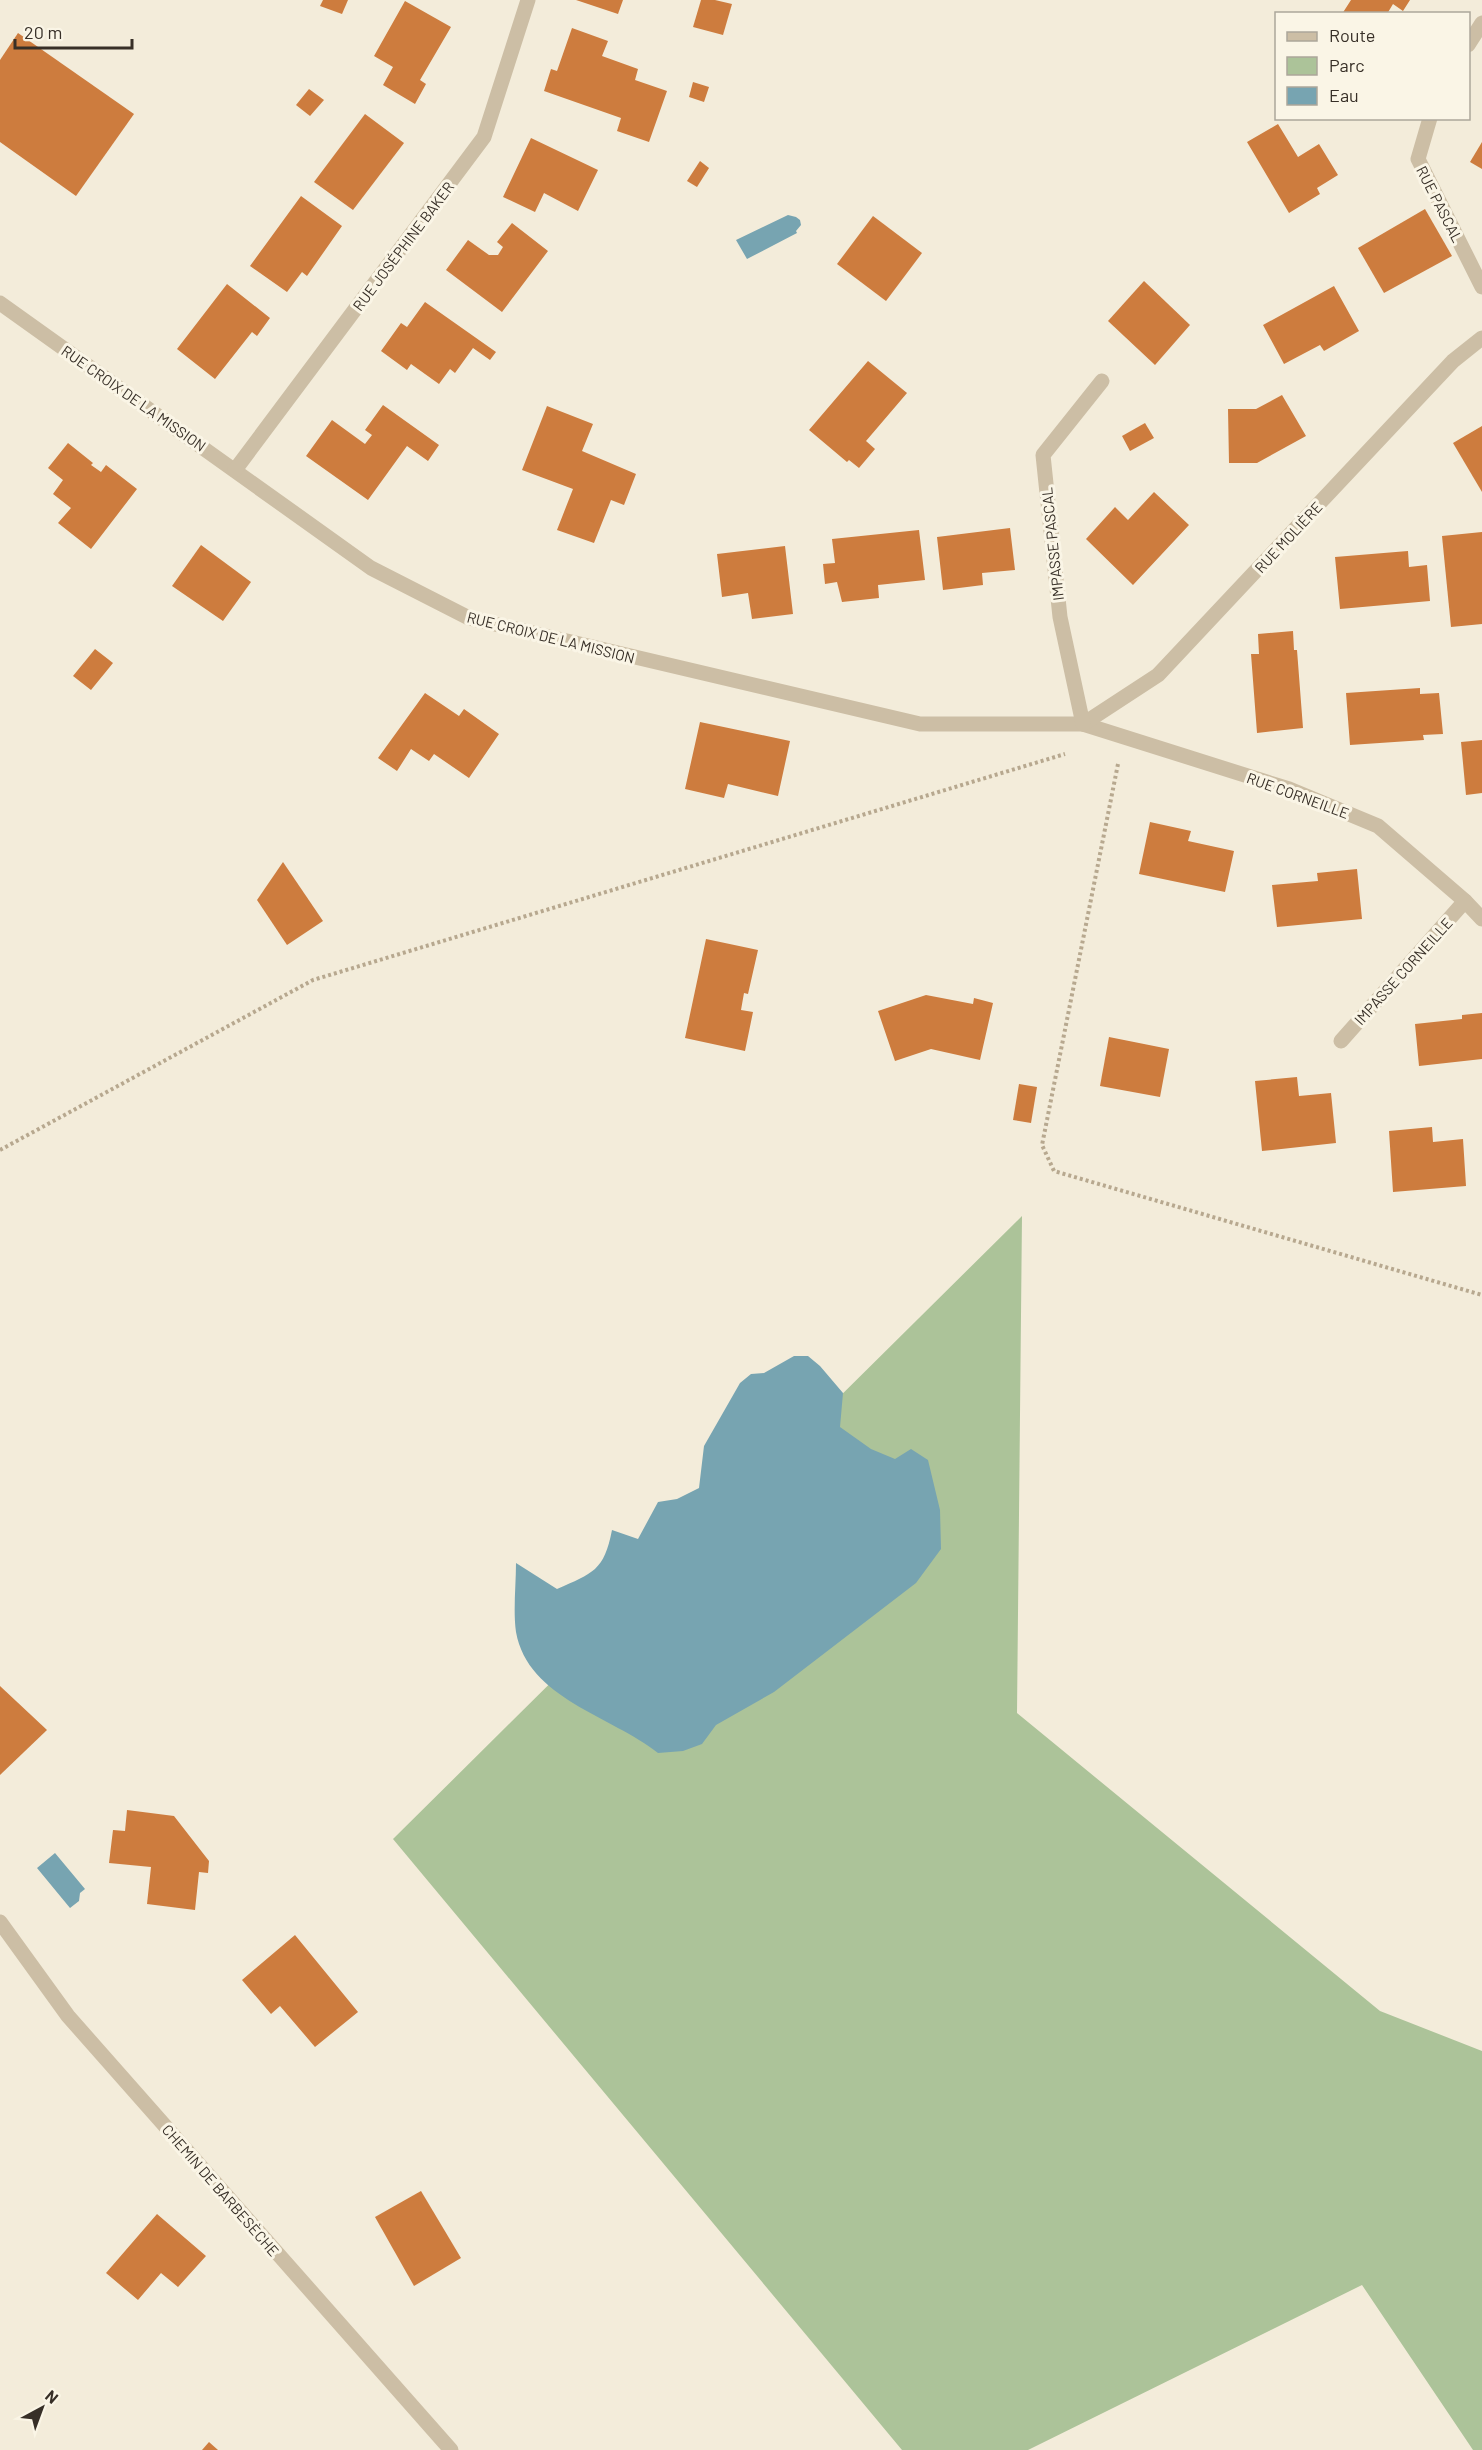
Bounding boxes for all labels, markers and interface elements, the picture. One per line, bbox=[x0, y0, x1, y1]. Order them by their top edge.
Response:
scale bar bbox=[15, 12, 132, 50]
legend bbox=[1275, 12, 1470, 120]
text: 20 m bbox=[24, 21, 62, 43]
text: Route bbox=[1329, 24, 1375, 46]
text: Parc bbox=[1329, 54, 1365, 76]
text: Eau bbox=[1329, 84, 1359, 106]
street label: RUE PASCAL bbox=[1413, 163, 1467, 245]
street label: RUE JOSÉPHINE BAKER bbox=[349, 178, 457, 314]
street label: RUE CROIX DE LA MISSION bbox=[58, 341, 210, 455]
street label: IMPASSE PASCAL bbox=[1037, 486, 1067, 602]
street label: RUE MOLIÈRE bbox=[1250, 498, 1326, 576]
street label: RUE CROIX DE LA MISSION bbox=[465, 607, 637, 667]
street label: RUE CORNEILLE bbox=[1244, 768, 1352, 822]
street label: IMPASSE CORNEILLE bbox=[1350, 914, 1456, 1028]
street label: CHEMIN DE BARBESÈCHE bbox=[159, 2120, 283, 2260]
north arrow bbox=[12, 2378, 72, 2438]
text: N bbox=[42, 2386, 62, 2407]

